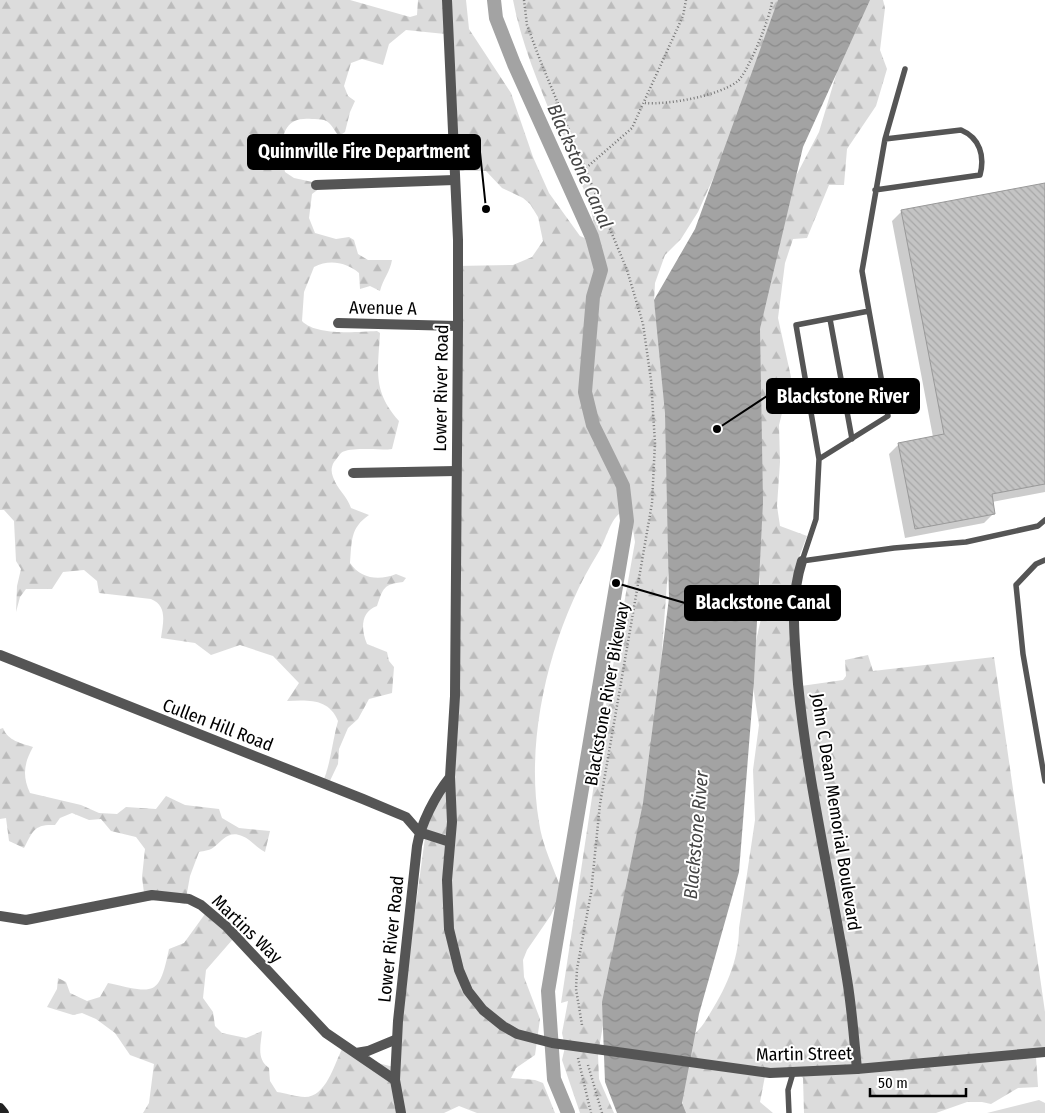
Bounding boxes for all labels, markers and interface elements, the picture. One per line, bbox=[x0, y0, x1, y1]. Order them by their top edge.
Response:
water label: Blackstone Canal bbox=[542, 100, 618, 232]
callout: Quinnville Fire Department bbox=[248, 135, 480, 169]
text: Quinnville Fire Department bbox=[258, 140, 470, 163]
street label: Avenue A bbox=[349, 296, 418, 320]
street label: Lower River Road bbox=[429, 324, 453, 452]
callout: Blackstone River bbox=[767, 379, 919, 413]
text: Blackstone River bbox=[777, 385, 910, 408]
callout: Blackstone Canal bbox=[685, 586, 840, 620]
text: Blackstone Canal bbox=[696, 591, 831, 614]
street label: Blackstone River Bikeway bbox=[580, 600, 634, 788]
street label: John C Dean Memorial Boulevard bbox=[806, 692, 866, 932]
street label: Cullen Hill Road bbox=[160, 694, 276, 756]
water label: Blackstone River bbox=[679, 768, 713, 900]
street label: Lower River Road bbox=[373, 875, 409, 1003]
street label: Martins Way bbox=[207, 890, 287, 968]
street label: Martin Street bbox=[756, 1042, 852, 1066]
scale bar bbox=[870, 1066, 966, 1098]
text: 50 m bbox=[878, 1074, 908, 1092]

